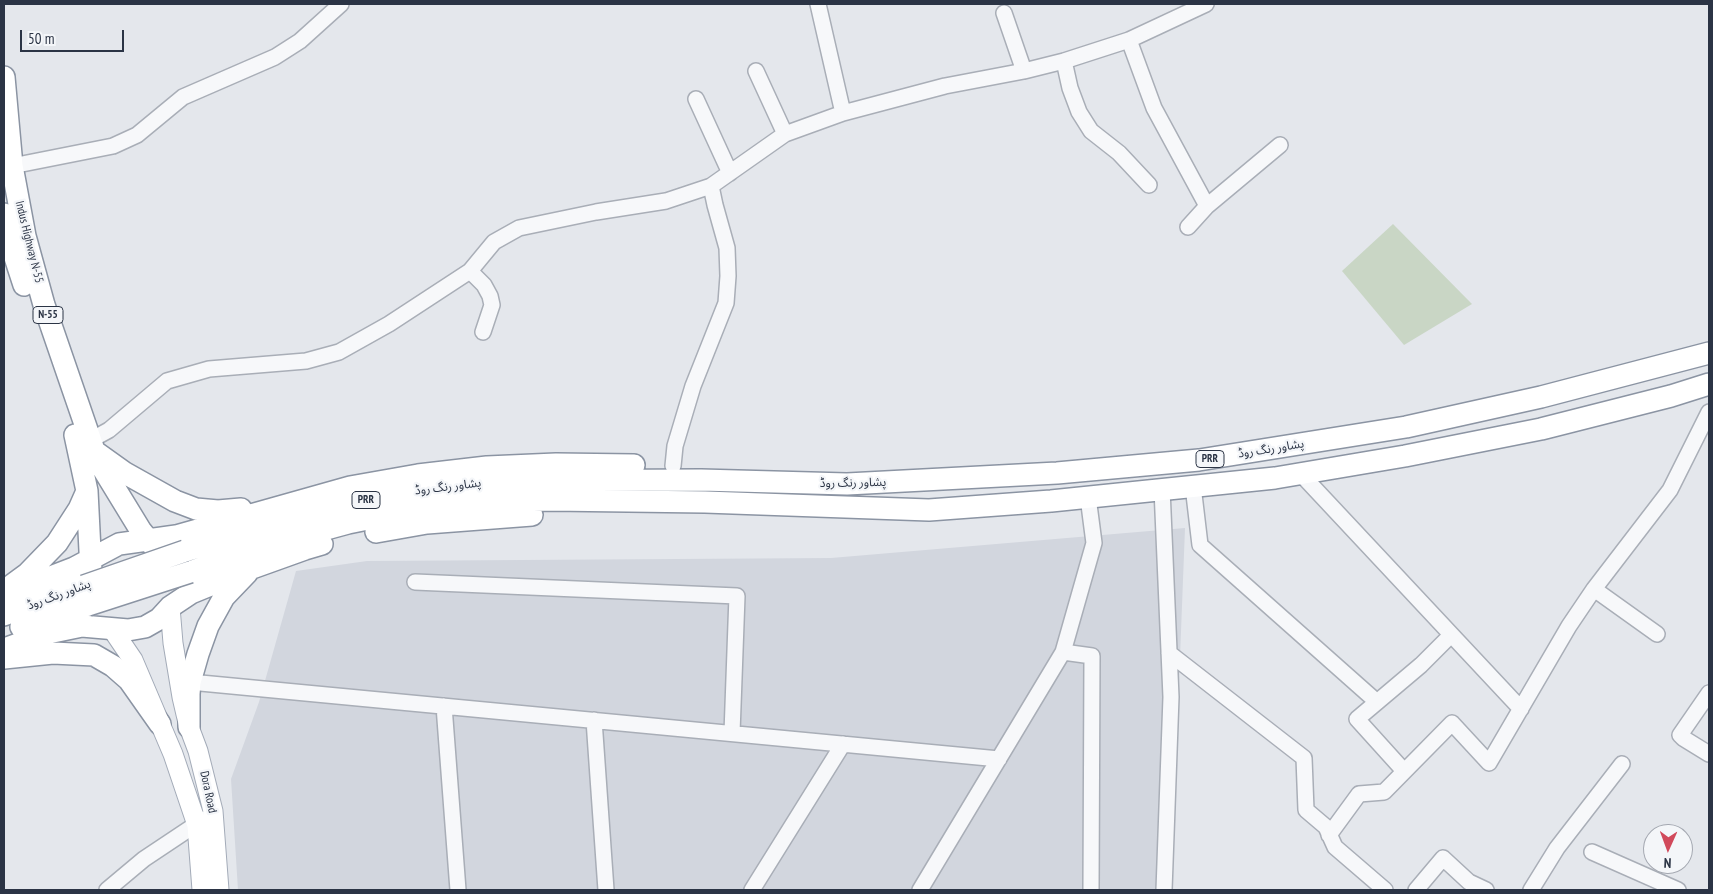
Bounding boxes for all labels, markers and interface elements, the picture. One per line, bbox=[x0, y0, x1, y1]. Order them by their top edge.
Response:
scale bar bbox=[22, 20, 126, 52]
text: 50 m bbox=[28, 29, 54, 48]
street label: Indus Highway N-55 bbox=[12, 199, 46, 285]
road number: N-55 bbox=[33, 306, 63, 324]
street label: پشاور رنگ روڈ bbox=[1237, 437, 1305, 461]
road number: PRR bbox=[1196, 450, 1224, 468]
street label: پشاور رنگ روڈ bbox=[820, 475, 886, 491]
street label: پشاور رنگ روڈ bbox=[414, 476, 482, 498]
road number: PRR bbox=[352, 492, 380, 508]
street label: پشاور رنگ روڈ bbox=[25, 577, 93, 613]
street label: Dora Road bbox=[197, 770, 219, 814]
north arrow bbox=[1643, 824, 1693, 874]
text: N bbox=[1663, 854, 1672, 872]

